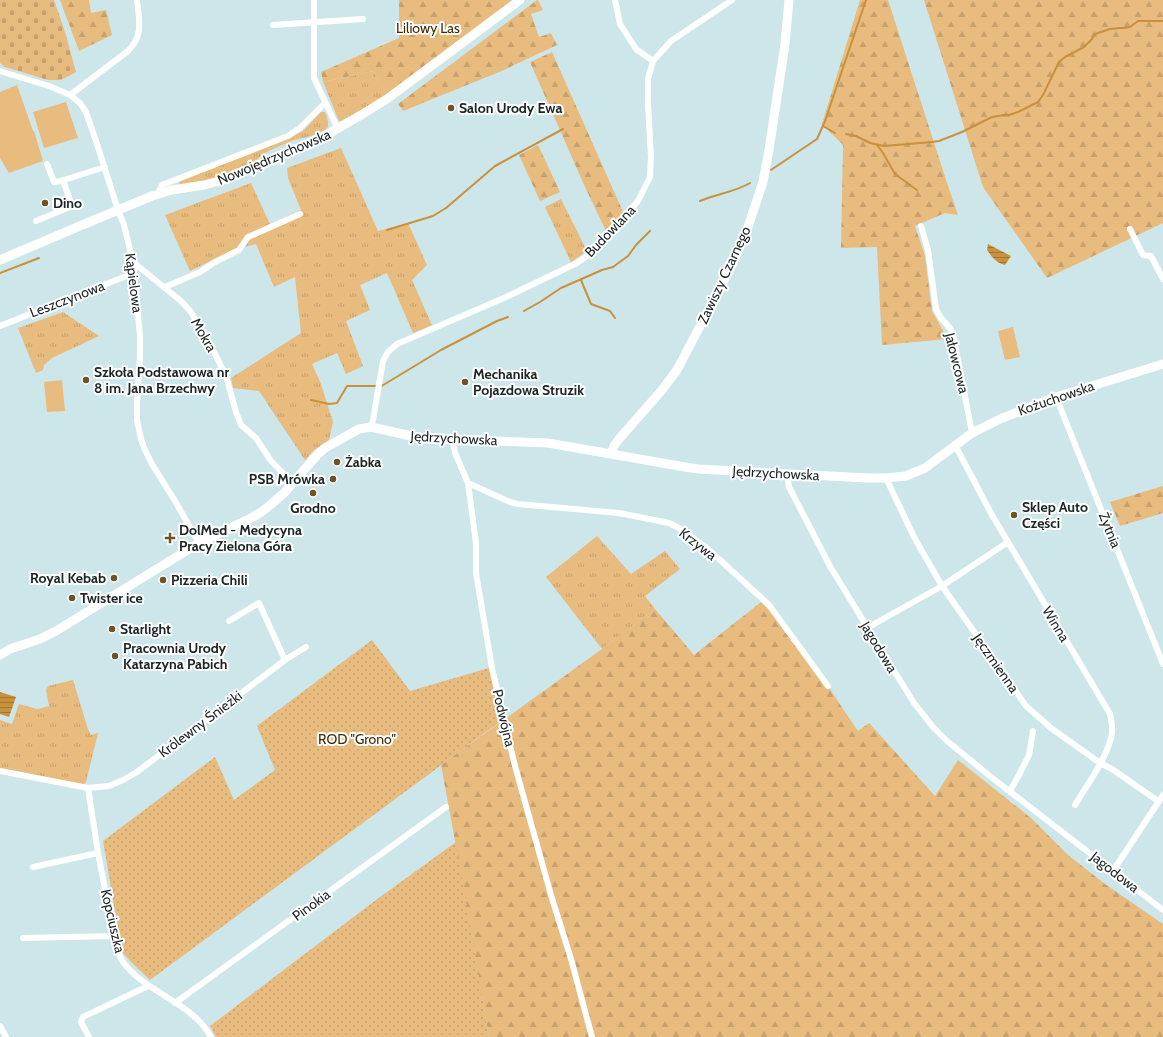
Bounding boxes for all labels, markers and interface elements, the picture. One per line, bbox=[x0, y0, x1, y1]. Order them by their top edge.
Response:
park label: Liliowy Las bbox=[396, 19, 460, 37]
place label: Salon Urody Ewa bbox=[459, 99, 562, 117]
marker: Salon Urody Ewa bbox=[446, 103, 456, 113]
street label: Nowojędrzychowska bbox=[215, 125, 334, 189]
place label: Dino bbox=[53, 194, 82, 212]
marker: Dino bbox=[40, 198, 50, 208]
street label: Budowlana bbox=[581, 201, 640, 261]
street label: Zawiszy Czarnego bbox=[693, 223, 755, 327]
street label: Kąpielowa bbox=[121, 252, 147, 314]
street label: Leszczynowa bbox=[27, 276, 107, 321]
street label: Mokra bbox=[187, 315, 221, 355]
street label: Jałowcowa bbox=[941, 330, 973, 395]
place label: Szkoła Podstawowa nr 8 im. Jana Brzechwy bbox=[94, 363, 229, 397]
place label: Mechanika Pojazdowa Struzik bbox=[473, 365, 584, 399]
marker: Szkoła Podstawowa nr 8 im. Jana Brzechwy bbox=[81, 375, 91, 385]
street label: Kożuchowska bbox=[1015, 376, 1097, 419]
marker: Mechanika Pojazdowa Struzik bbox=[460, 377, 470, 387]
street label: Jędrzychowska bbox=[409, 427, 498, 449]
place label: Żabka bbox=[345, 453, 381, 471]
marker: Żabka bbox=[332, 457, 342, 467]
street label: Jędrzychowska bbox=[731, 462, 820, 484]
place label: PSB Mrówka bbox=[249, 470, 325, 488]
marker: PSB Mrówka bbox=[328, 474, 338, 484]
marker: Grodno bbox=[308, 488, 318, 498]
place label: Sklep Auto Części bbox=[1022, 498, 1088, 532]
place label: Grodno bbox=[290, 499, 336, 517]
street label: Żytnia bbox=[1095, 509, 1125, 551]
marker: Sklep Auto Części bbox=[1009, 510, 1019, 520]
place label: DolMed - Medycyna Pracy Zielona Góra bbox=[179, 521, 302, 555]
street label: Krzywa bbox=[676, 524, 721, 564]
marker: DolMed - Medycyna Pracy Zielona Góra bbox=[164, 532, 176, 544]
place label: Royal Kebab bbox=[30, 569, 106, 587]
place label: Pizzeria Chili bbox=[171, 571, 248, 589]
marker: Royal Kebab bbox=[109, 573, 119, 583]
marker: Pizzeria Chili bbox=[158, 575, 168, 585]
place label: Twister ice bbox=[80, 589, 143, 607]
marker: Twister ice bbox=[67, 593, 77, 603]
street label: Winna bbox=[1038, 603, 1074, 645]
street label: Jagodowa bbox=[856, 617, 902, 676]
place label: Starlight bbox=[120, 620, 171, 638]
marker: Starlight bbox=[107, 624, 117, 634]
street label: Jęczmienna bbox=[968, 629, 1023, 696]
place label: Pracownia Urody Katarzyna Pabich bbox=[123, 639, 228, 673]
marker: Pracownia Urody Katarzyna Pabich bbox=[110, 651, 120, 661]
street label: Królewny Śnieżki bbox=[155, 687, 245, 761]
street label: Podwójna bbox=[489, 687, 519, 749]
park label: ROD "Grono" bbox=[318, 730, 396, 748]
street label: Jagodowa bbox=[1086, 847, 1143, 897]
street label: Pinokia bbox=[289, 885, 334, 925]
street label: Kopciuszka bbox=[97, 887, 129, 955]

